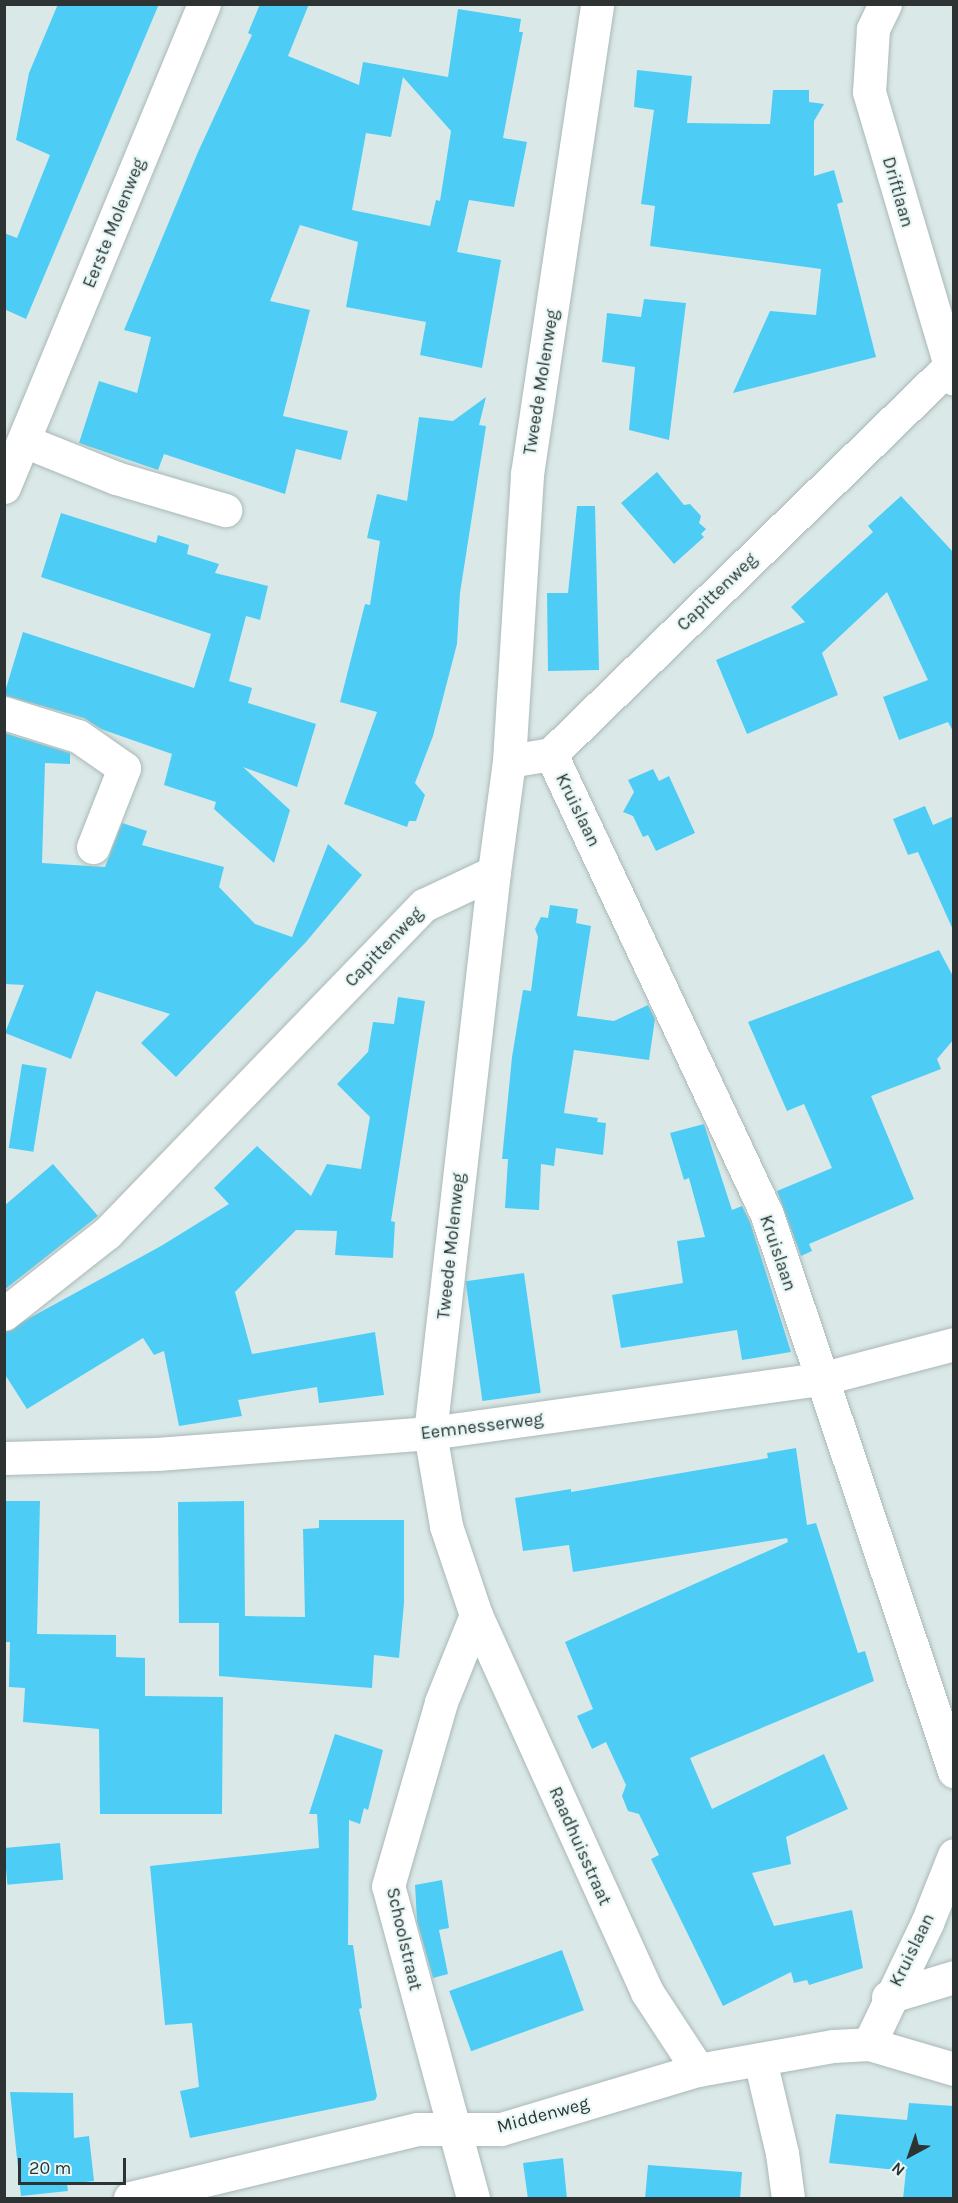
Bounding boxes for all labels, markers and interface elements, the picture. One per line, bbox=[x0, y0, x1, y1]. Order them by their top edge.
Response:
street label: Driftlaan bbox=[878, 154, 918, 230]
street label: Eerste Molenweg bbox=[78, 155, 150, 291]
street label: Tweede Molenweg bbox=[519, 308, 563, 456]
street label: Capittenweg bbox=[672, 548, 762, 636]
street label: Kruislaan bbox=[551, 770, 605, 850]
street label: Capittenweg bbox=[340, 902, 428, 992]
street label: Tweede Molenweg bbox=[433, 1172, 469, 1320]
street label: Kruislaan bbox=[755, 1212, 801, 1294]
street label: Eemnesserweg bbox=[419, 1408, 545, 1444]
street label: Raadhuisstraat bbox=[544, 1783, 616, 1909]
street label: Schoolstraat bbox=[382, 1885, 426, 1993]
street label: Kruislaan bbox=[885, 1910, 939, 1990]
street label: Middenweg bbox=[495, 2092, 591, 2138]
north arrow bbox=[880, 2125, 940, 2185]
scale bar bbox=[21, 2146, 129, 2184]
text: 20 m bbox=[29, 2157, 71, 2179]
text: N bbox=[888, 2158, 909, 2180]

